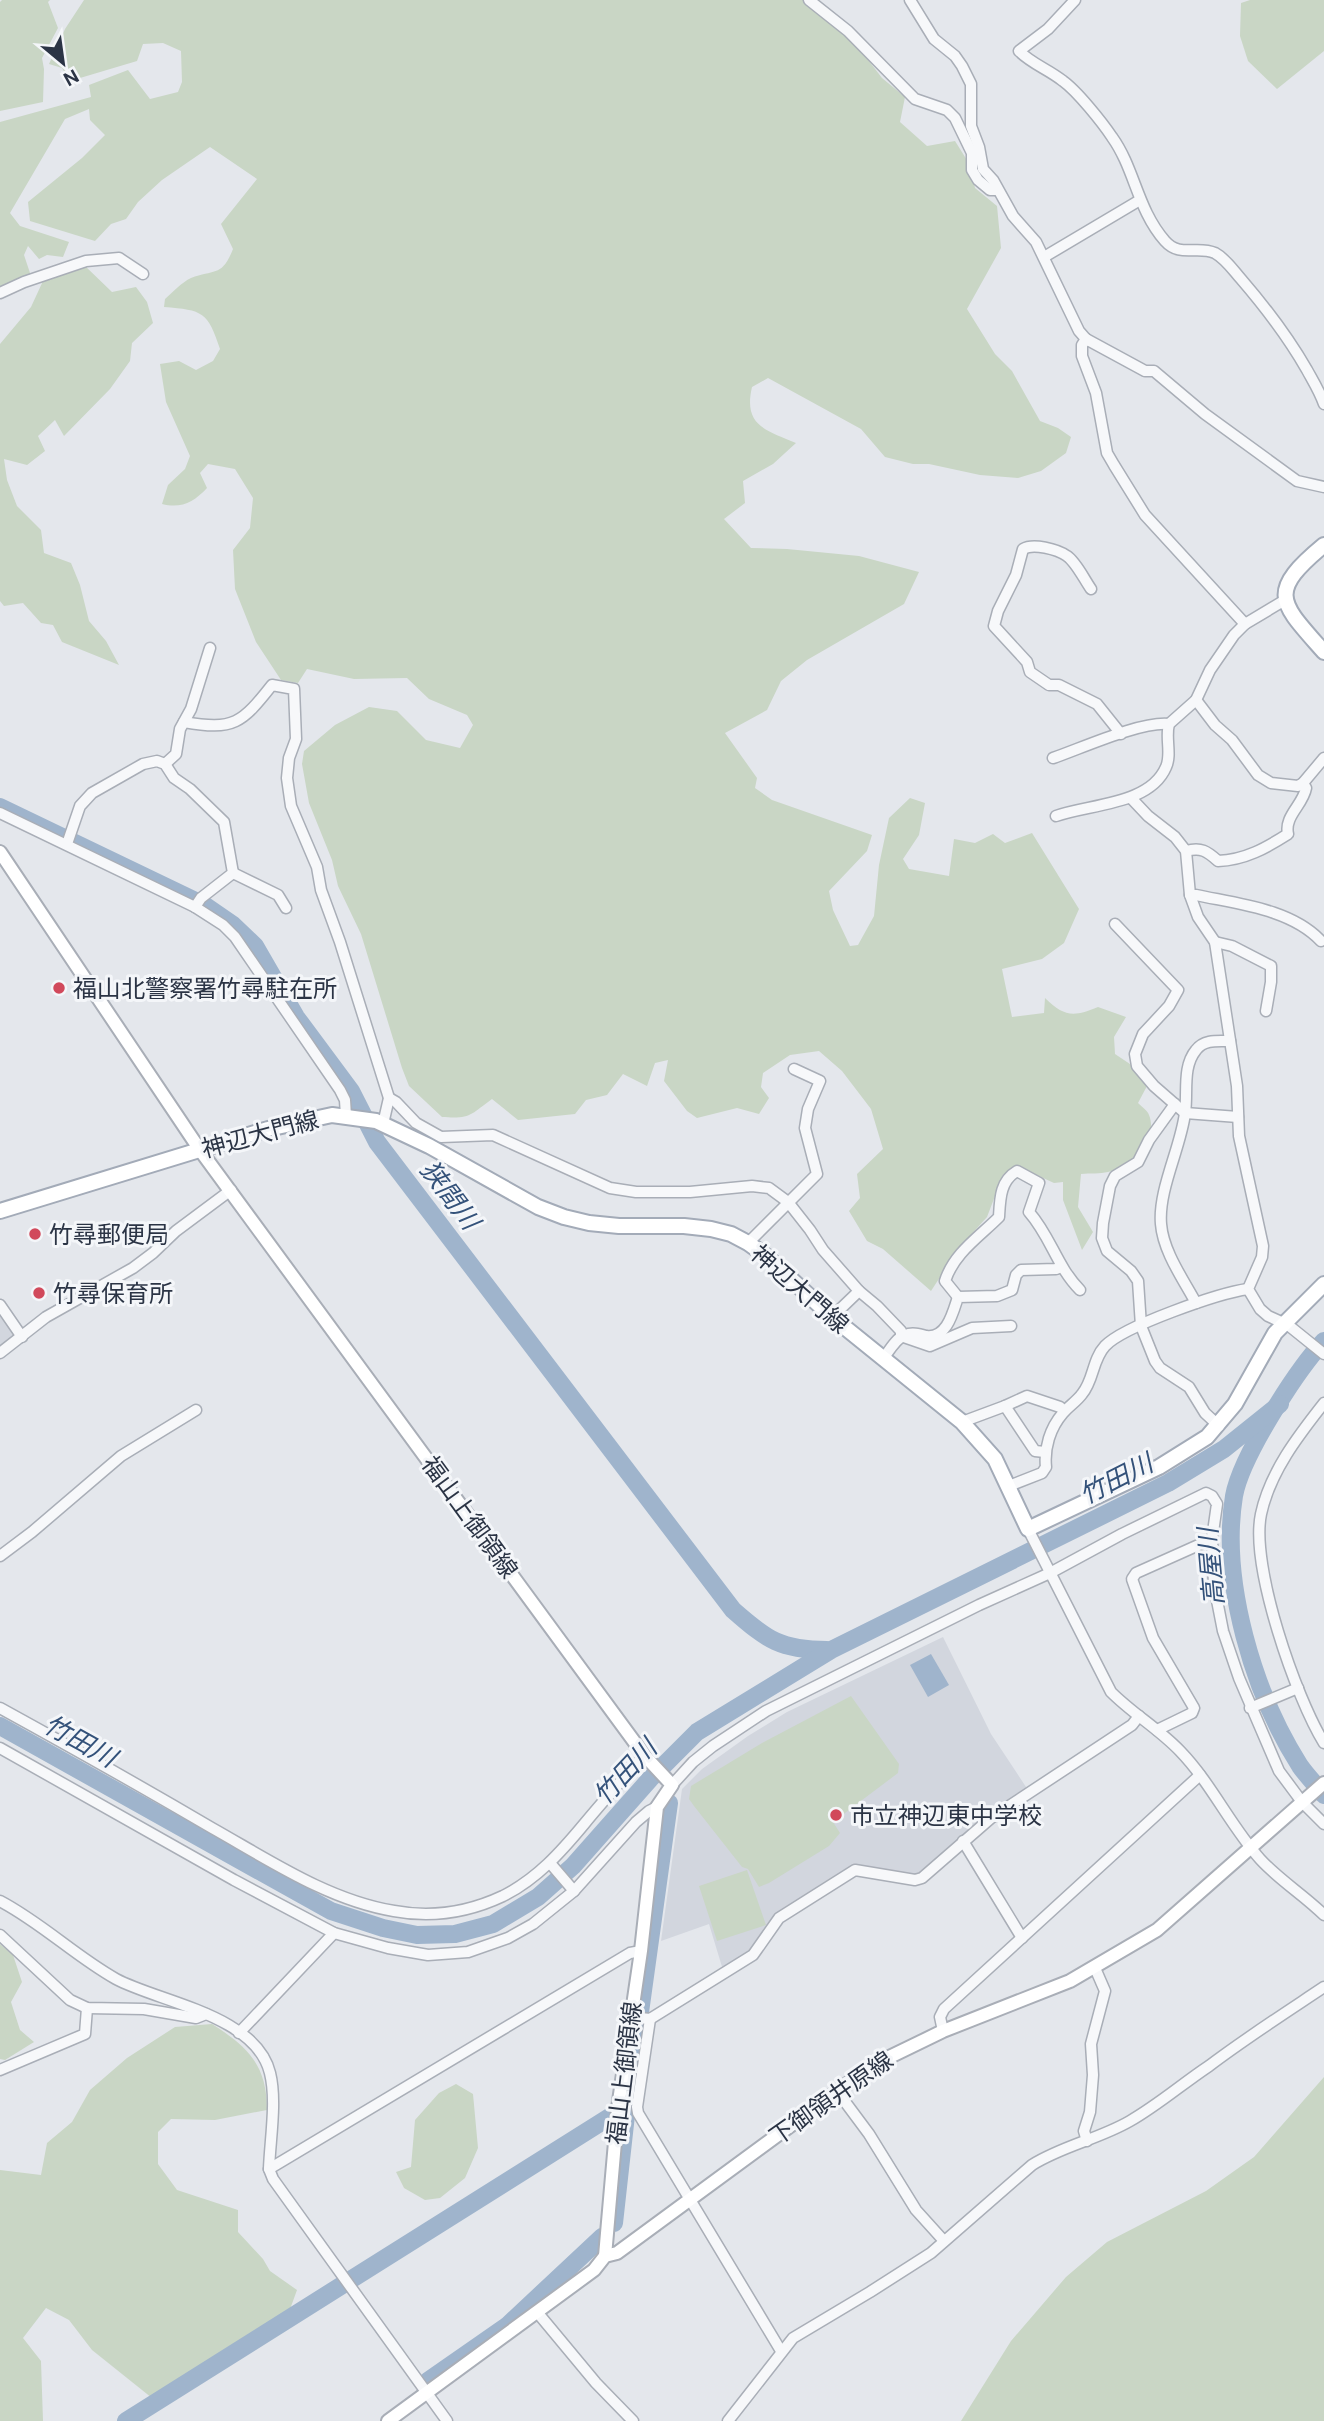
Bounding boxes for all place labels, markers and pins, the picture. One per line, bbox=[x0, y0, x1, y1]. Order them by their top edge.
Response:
place label: 福山北警察署竹尋駐在所 bbox=[73, 973, 337, 1004]
marker: 福山北警察署竹尋駐在所 bbox=[51, 980, 67, 996]
place label: 竹尋郵便局 bbox=[49, 1219, 169, 1250]
marker: 竹尋郵便局 bbox=[27, 1226, 43, 1242]
place label: 竹尋保育所 bbox=[53, 1278, 173, 1309]
marker: 竹尋保育所 bbox=[31, 1285, 47, 1301]
place label: 市立神辺東中学校 bbox=[850, 1800, 1042, 1831]
marker: 市立神辺東中学校 bbox=[828, 1807, 844, 1823]

